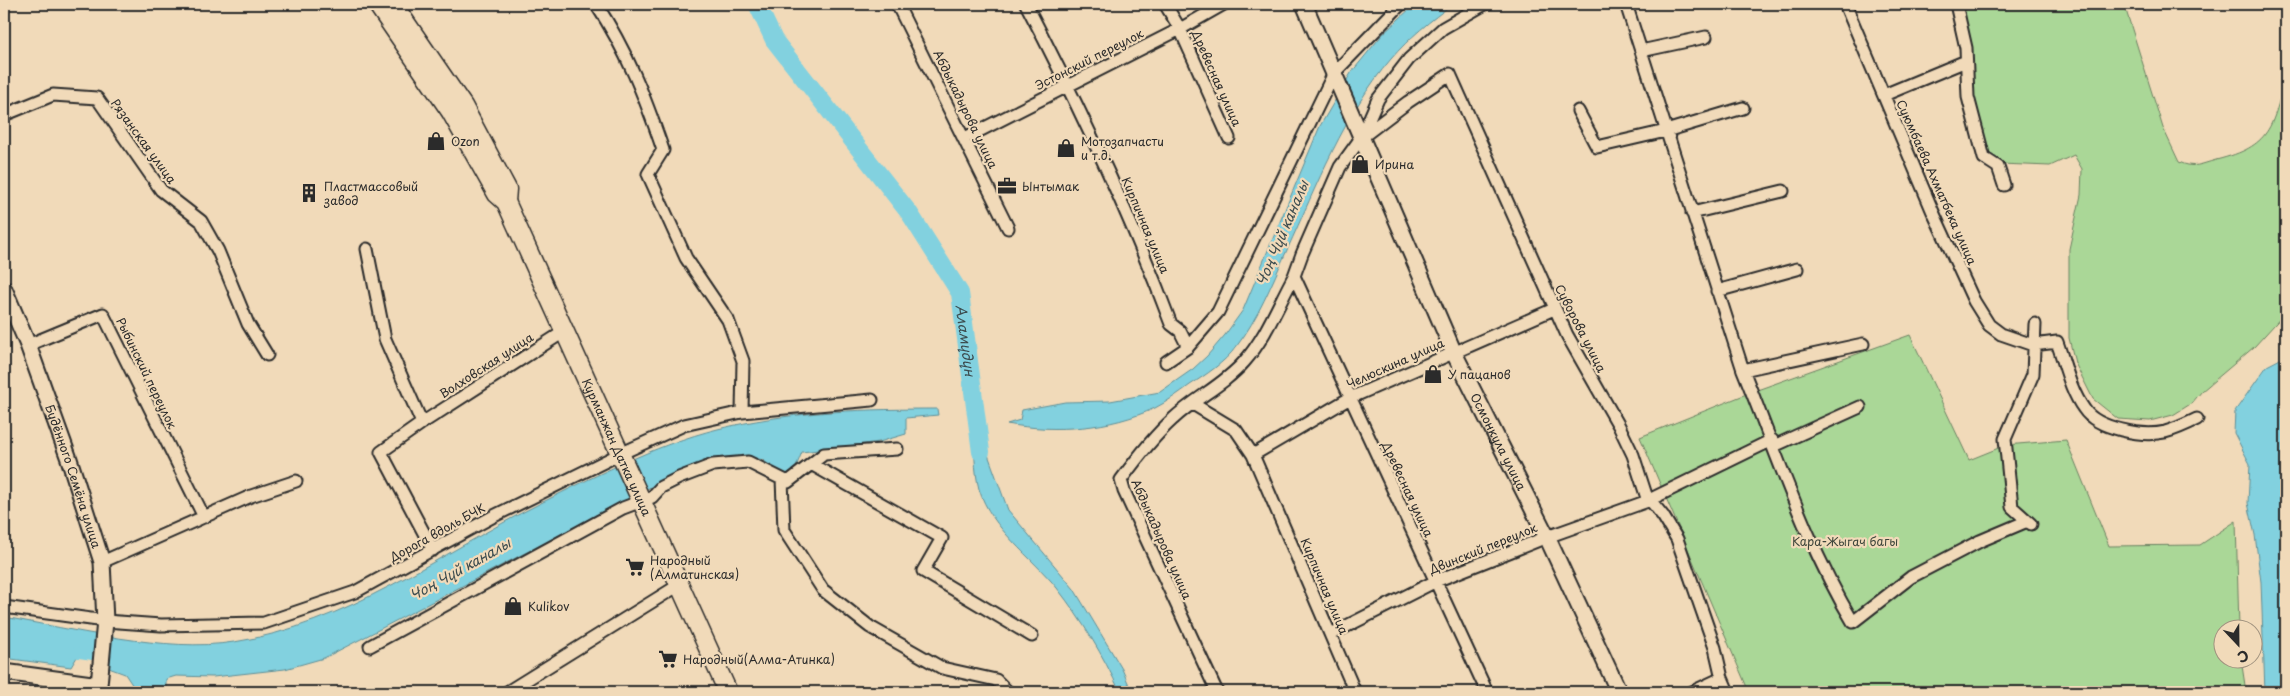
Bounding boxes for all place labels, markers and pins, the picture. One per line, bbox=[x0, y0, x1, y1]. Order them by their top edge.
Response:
shop icon: Ozon bbox=[425, 130, 447, 152]
place label: Ozon bbox=[451, 132, 480, 150]
place label: Мотозапчасти и т.д. bbox=[1081, 132, 1164, 164]
shop icon: Мотозапчасти и т.д. bbox=[1055, 137, 1077, 159]
shop icon: Ирина bbox=[1349, 153, 1371, 175]
place label: Ирина bbox=[1375, 155, 1414, 173]
office icon: Ынтымак bbox=[996, 175, 1018, 197]
place label: Пластмассовый завод bbox=[323, 177, 418, 209]
place label: Ынтымак bbox=[1022, 177, 1080, 195]
building icon: Пластмассовый завод bbox=[298, 182, 320, 204]
shop icon: У пацанов bbox=[1422, 363, 1444, 385]
place label: У пацанов bbox=[1448, 365, 1511, 383]
place label: Народный (Алматинская) bbox=[650, 551, 739, 583]
supermarket icon: Народный (Алматинская) bbox=[624, 556, 646, 578]
shop icon: Kulikov bbox=[502, 595, 524, 617]
place label: Kulikov bbox=[528, 597, 569, 615]
supermarket icon: Народный(Алма-Атинка) bbox=[657, 648, 679, 670]
place label: Народный(Алма-Атинка) bbox=[683, 650, 835, 668]

